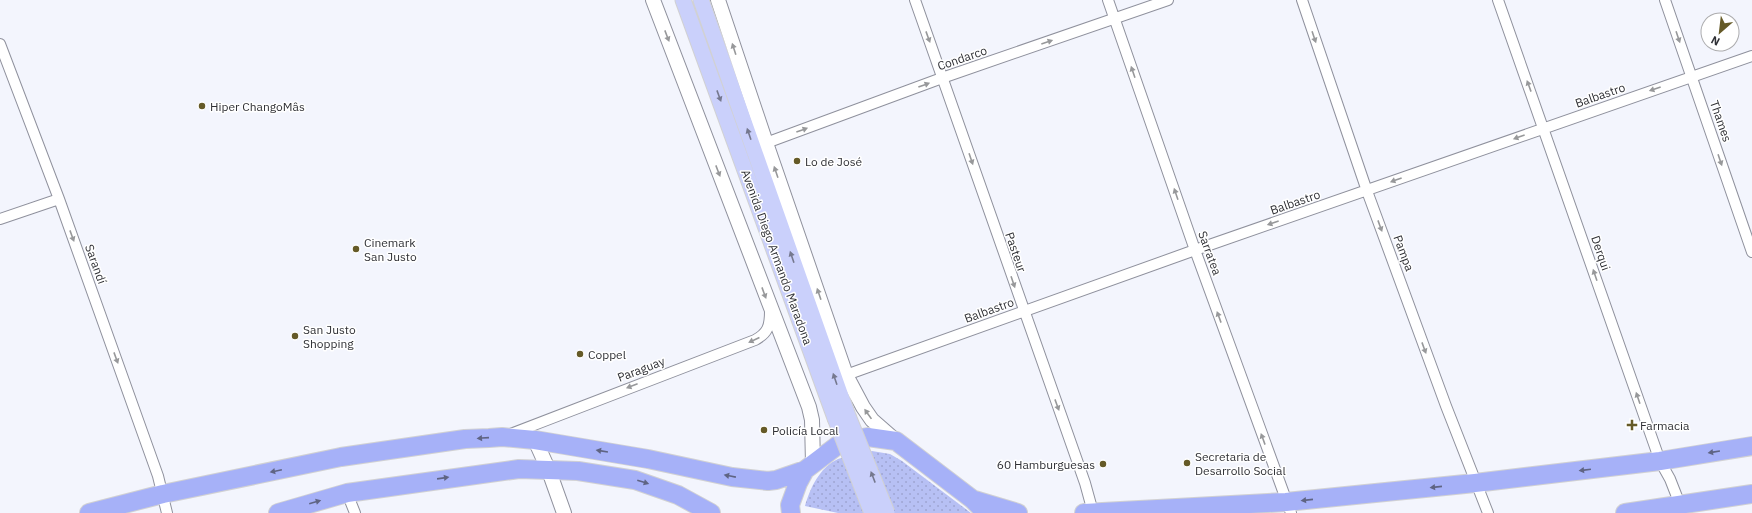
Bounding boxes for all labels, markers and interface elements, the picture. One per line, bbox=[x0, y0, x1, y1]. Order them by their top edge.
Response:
north arrow bbox=[1700, 12, 1740, 52]
one-way arrow bbox=[664, 31, 670, 43]
one-way arrow bbox=[925, 31, 931, 43]
one-way arrow bbox=[1312, 31, 1318, 43]
one-way arrow bbox=[1675, 31, 1681, 43]
text: N bbox=[1708, 33, 1722, 49]
one-way arrow bbox=[1041, 39, 1053, 45]
one-way arrow bbox=[731, 42, 737, 54]
street label: Condarco bbox=[935, 42, 989, 73]
one-way arrow bbox=[1130, 65, 1136, 77]
street label: Balbastro bbox=[1573, 79, 1627, 111]
one-way arrow bbox=[1525, 80, 1531, 92]
one-way arrow bbox=[919, 81, 931, 87]
one-way arrow bbox=[1648, 86, 1660, 92]
one-way arrow bbox=[716, 90, 722, 102]
street label: Thames bbox=[1707, 98, 1735, 144]
place label: Hiper ChangoMâs bbox=[210, 99, 305, 114]
marker: Hiper ChangoMâs bbox=[197, 101, 207, 111]
one-way arrow bbox=[797, 126, 809, 132]
one-way arrow bbox=[745, 128, 751, 140]
one-way arrow bbox=[1512, 134, 1524, 140]
place label: Lo de José bbox=[805, 154, 863, 169]
one-way arrow bbox=[968, 154, 974, 166]
one-way arrow bbox=[1717, 154, 1723, 166]
marker: Lo de José bbox=[792, 156, 802, 166]
one-way arrow bbox=[773, 165, 779, 177]
one-way arrow bbox=[716, 166, 722, 178]
street label: Avenida Diego Armando Maradona bbox=[738, 167, 816, 347]
one-way arrow bbox=[1390, 178, 1402, 184]
street label: Balbastro bbox=[1268, 186, 1322, 218]
one-way arrow bbox=[1172, 188, 1178, 200]
one-way arrow bbox=[1267, 220, 1279, 226]
one-way arrow bbox=[1377, 220, 1383, 232]
street label: Sarratea bbox=[1195, 229, 1225, 278]
one-way arrow bbox=[70, 230, 76, 242]
street label: Pasteur bbox=[1002, 230, 1030, 275]
street label: Pampa bbox=[1391, 233, 1418, 274]
street label: Derqui bbox=[1588, 234, 1614, 272]
place label: Cinemark San Justo bbox=[364, 235, 417, 264]
street label: Sarandí bbox=[82, 242, 110, 286]
marker: Cinemark San Justo bbox=[351, 244, 361, 254]
one-way arrow bbox=[789, 250, 795, 262]
one-way arrow bbox=[1592, 269, 1598, 281]
one-way arrow bbox=[1010, 277, 1016, 289]
one-way arrow bbox=[762, 287, 768, 299]
one-way arrow bbox=[815, 288, 821, 300]
street label: Balbastro bbox=[962, 294, 1016, 326]
one-way arrow bbox=[1216, 310, 1222, 322]
place label: San Justo Shopping bbox=[303, 322, 356, 351]
marker: San Justo Shopping bbox=[290, 331, 300, 341]
one-way arrow bbox=[748, 337, 759, 343]
one-way arrow bbox=[1422, 342, 1428, 354]
place label: Coppel bbox=[588, 347, 626, 362]
marker: Coppel bbox=[575, 349, 585, 359]
one-way arrow bbox=[113, 353, 119, 365]
street label: Paraguay bbox=[615, 353, 667, 385]
one-way arrow bbox=[832, 373, 838, 385]
one-way arrow bbox=[626, 384, 638, 390]
one-way arrow bbox=[1634, 392, 1640, 404]
one-way arrow bbox=[1054, 399, 1060, 411]
one-way arrow bbox=[864, 409, 872, 419]
place label: Farmacia bbox=[1640, 418, 1690, 433]
marker: Farmacia bbox=[1627, 420, 1637, 430]
place label: Policía Local bbox=[772, 423, 839, 438]
marker: Policía Local bbox=[759, 425, 769, 435]
one-way arrow bbox=[1260, 433, 1266, 445]
one-way arrow bbox=[477, 435, 489, 442]
one-way arrow bbox=[596, 448, 608, 454]
place label: Secretaria de Desarrollo Social bbox=[1195, 449, 1286, 478]
one-way arrow bbox=[1707, 449, 1720, 455]
place label: 60 Hamburguesas bbox=[997, 457, 1095, 472]
marker: Secretaria de Desarrollo Social bbox=[1182, 458, 1192, 468]
marker: 60 Hamburguesas bbox=[1098, 459, 1108, 469]
one-way arrow bbox=[1579, 467, 1591, 473]
one-way arrow bbox=[269, 468, 282, 474]
one-way arrow bbox=[869, 470, 875, 482]
one-way arrow bbox=[723, 472, 736, 478]
one-way arrow bbox=[437, 475, 449, 482]
one-way arrow bbox=[637, 479, 649, 485]
one-way arrow bbox=[1430, 484, 1442, 490]
one-way arrow bbox=[1301, 497, 1313, 503]
one-way arrow bbox=[309, 499, 321, 505]

